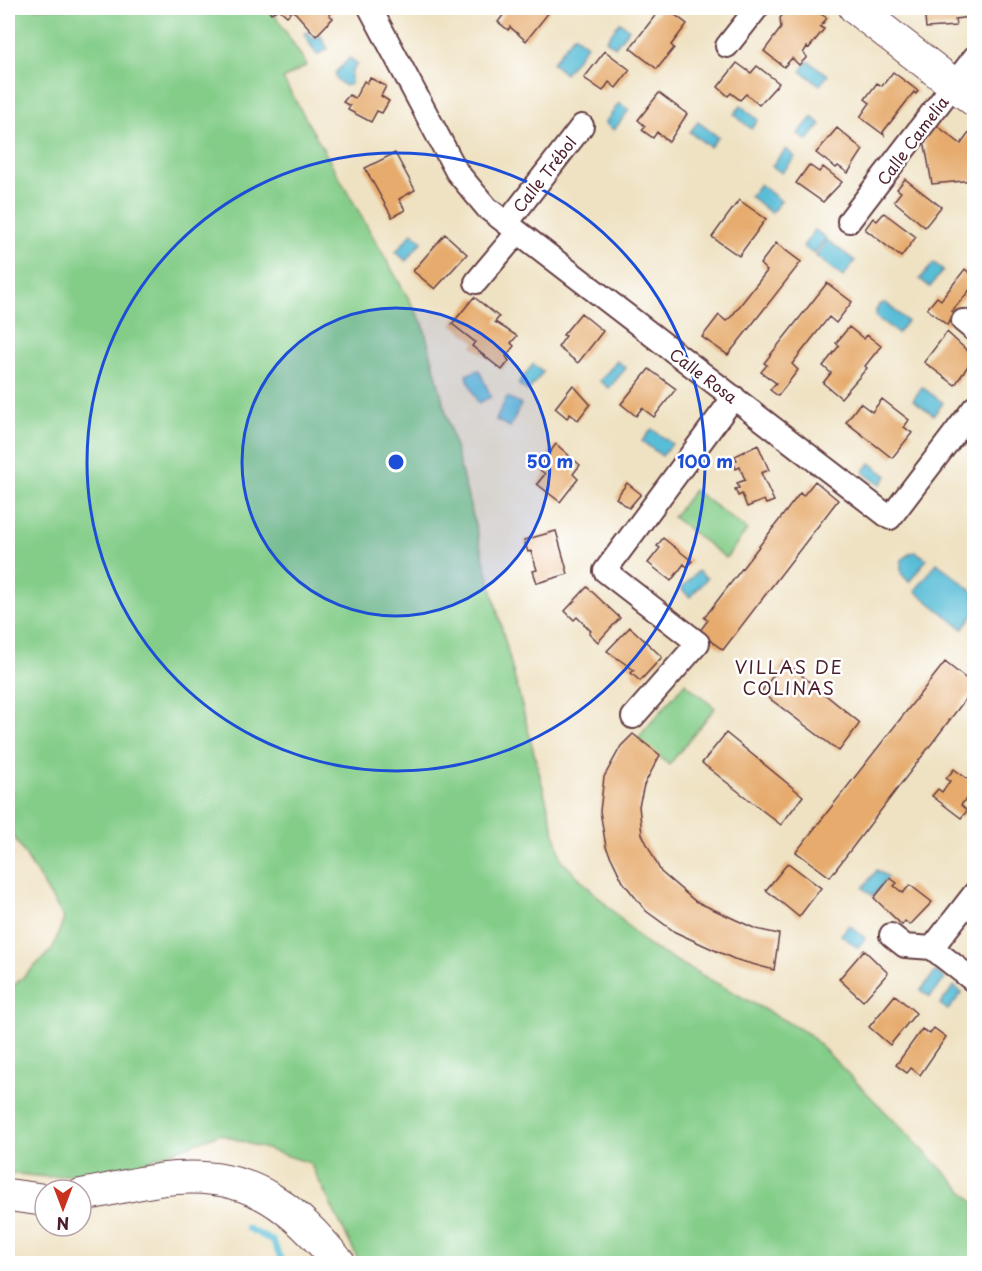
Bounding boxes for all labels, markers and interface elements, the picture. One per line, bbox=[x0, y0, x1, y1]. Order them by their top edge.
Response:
street label: Calle Camelia bbox=[870, 90, 954, 190]
street label: Calle Trébol bbox=[507, 131, 581, 217]
street label: Calle Rosa bbox=[665, 342, 743, 408]
text: 50 m bbox=[527, 447, 573, 474]
text: 100 m bbox=[677, 447, 733, 474]
centre of rings bbox=[386, 452, 406, 472]
district label: VILLAS DE COLINAS bbox=[735, 653, 843, 701]
north arrow bbox=[33, 1178, 93, 1238]
text: N bbox=[57, 1212, 69, 1236]

